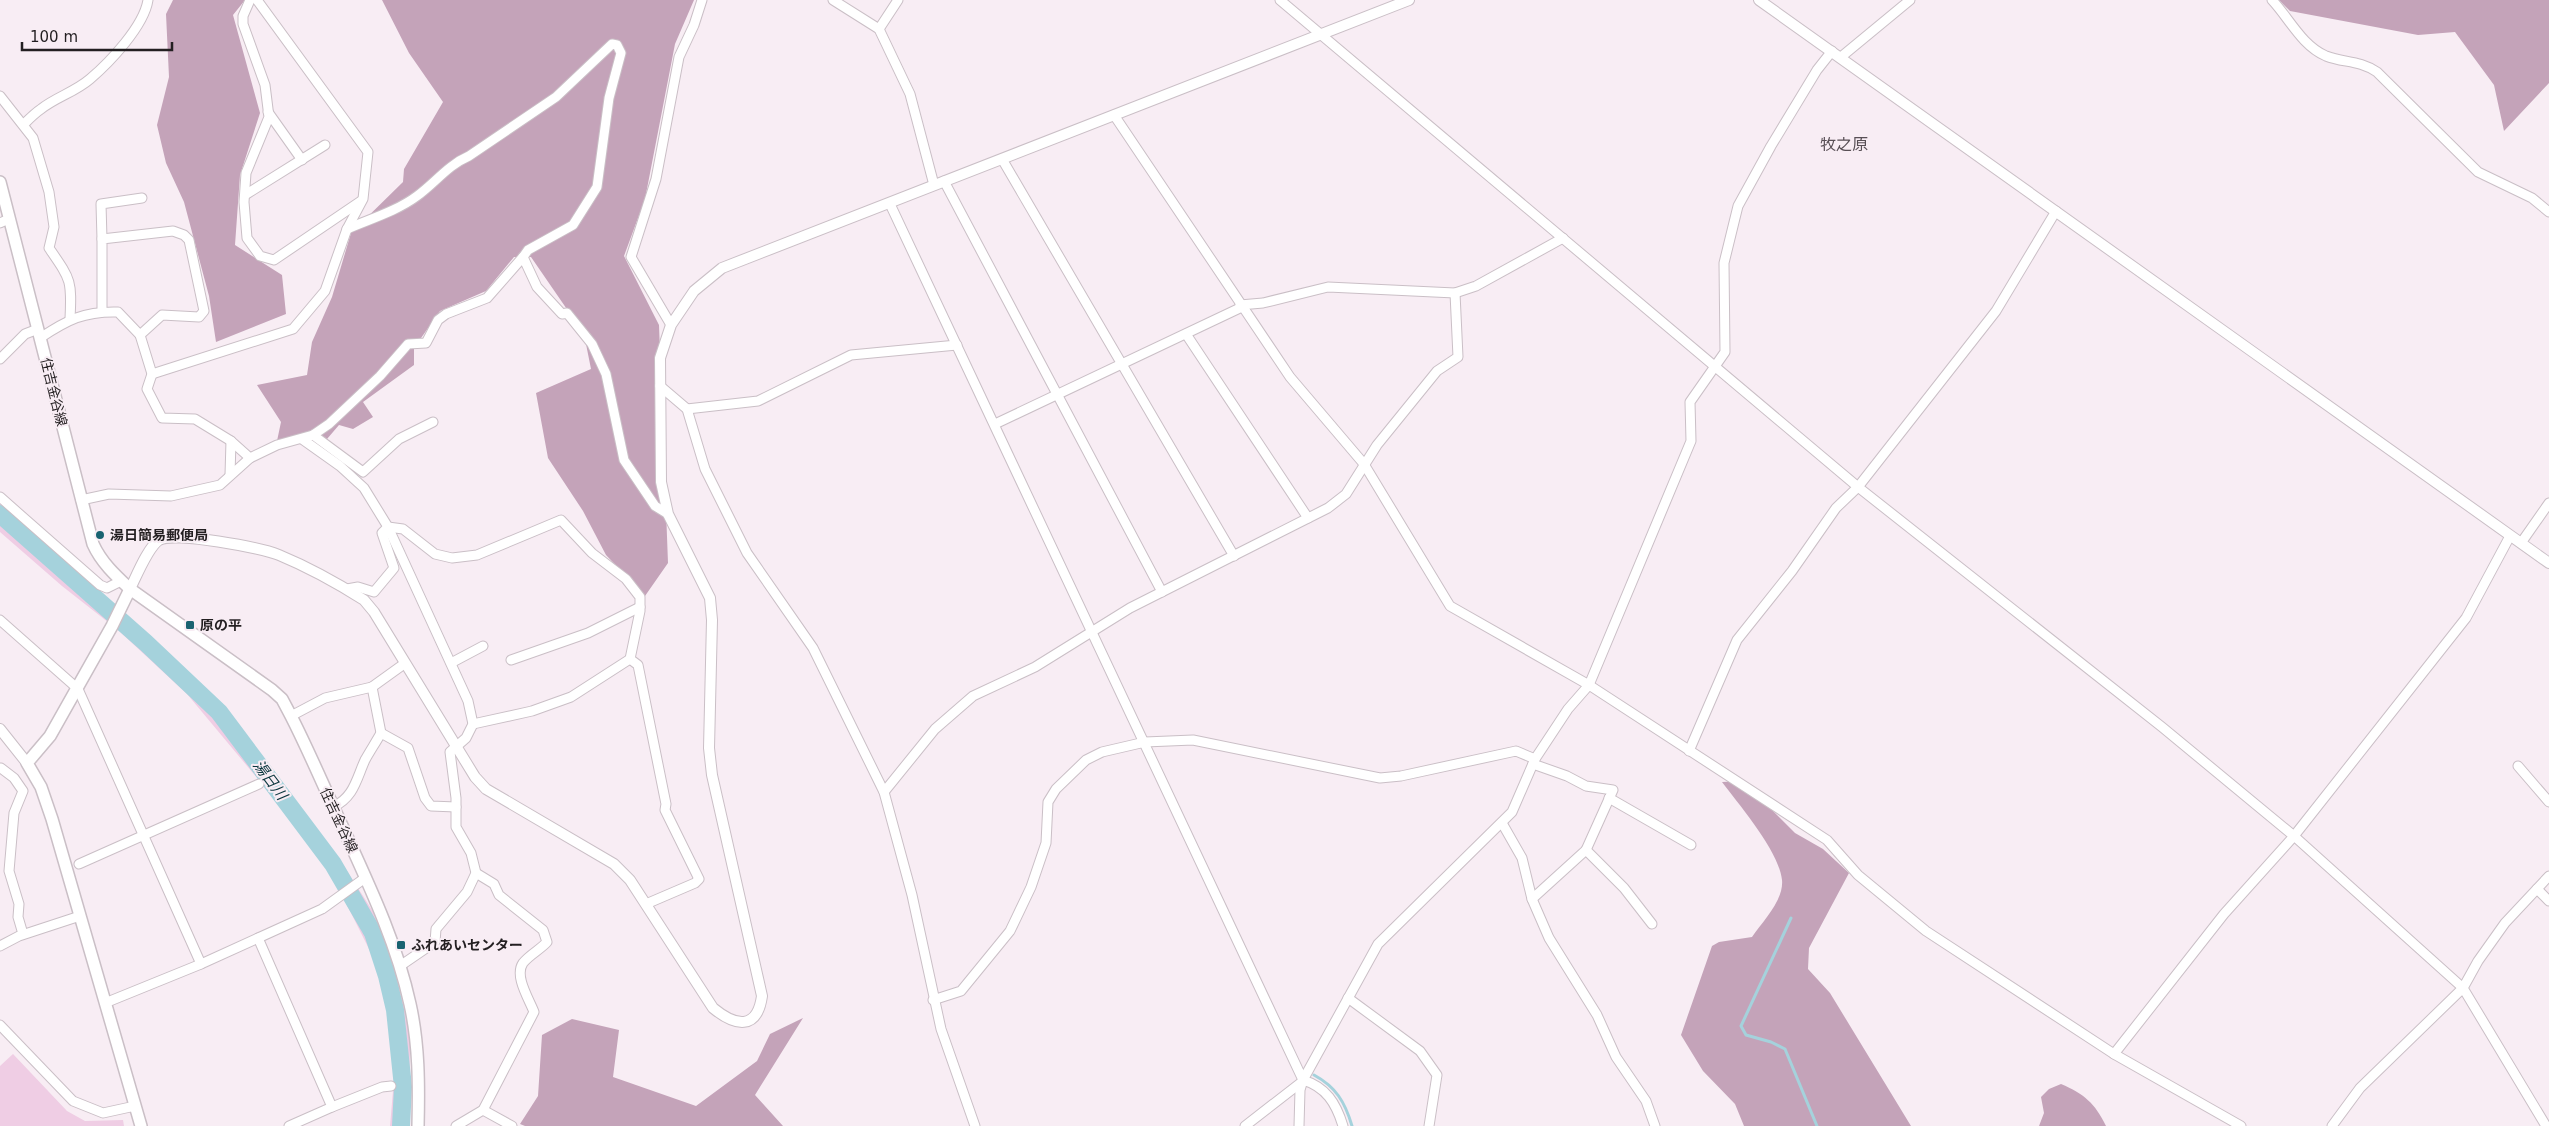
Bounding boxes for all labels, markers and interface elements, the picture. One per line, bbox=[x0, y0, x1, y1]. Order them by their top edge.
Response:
scale bar bbox=[22, 20, 172, 52]
text: 100 m bbox=[30, 28, 78, 46]
district label: 牧之原 bbox=[1820, 135, 1868, 154]
street label: 住吉金谷線 bbox=[38, 356, 70, 428]
place label: 湯日簡易郵便局 bbox=[110, 527, 208, 543]
marker: 湯日簡易郵便局 bbox=[94, 529, 106, 541]
place label: 原の平 bbox=[200, 617, 242, 633]
marker: 原の平 bbox=[184, 619, 196, 631]
water label: 湯日川 bbox=[249, 757, 292, 805]
street label: 住吉金谷線 bbox=[317, 785, 361, 855]
place label: ふれあいセンター bbox=[411, 937, 523, 953]
marker: ふれあいセンター bbox=[395, 939, 407, 951]

